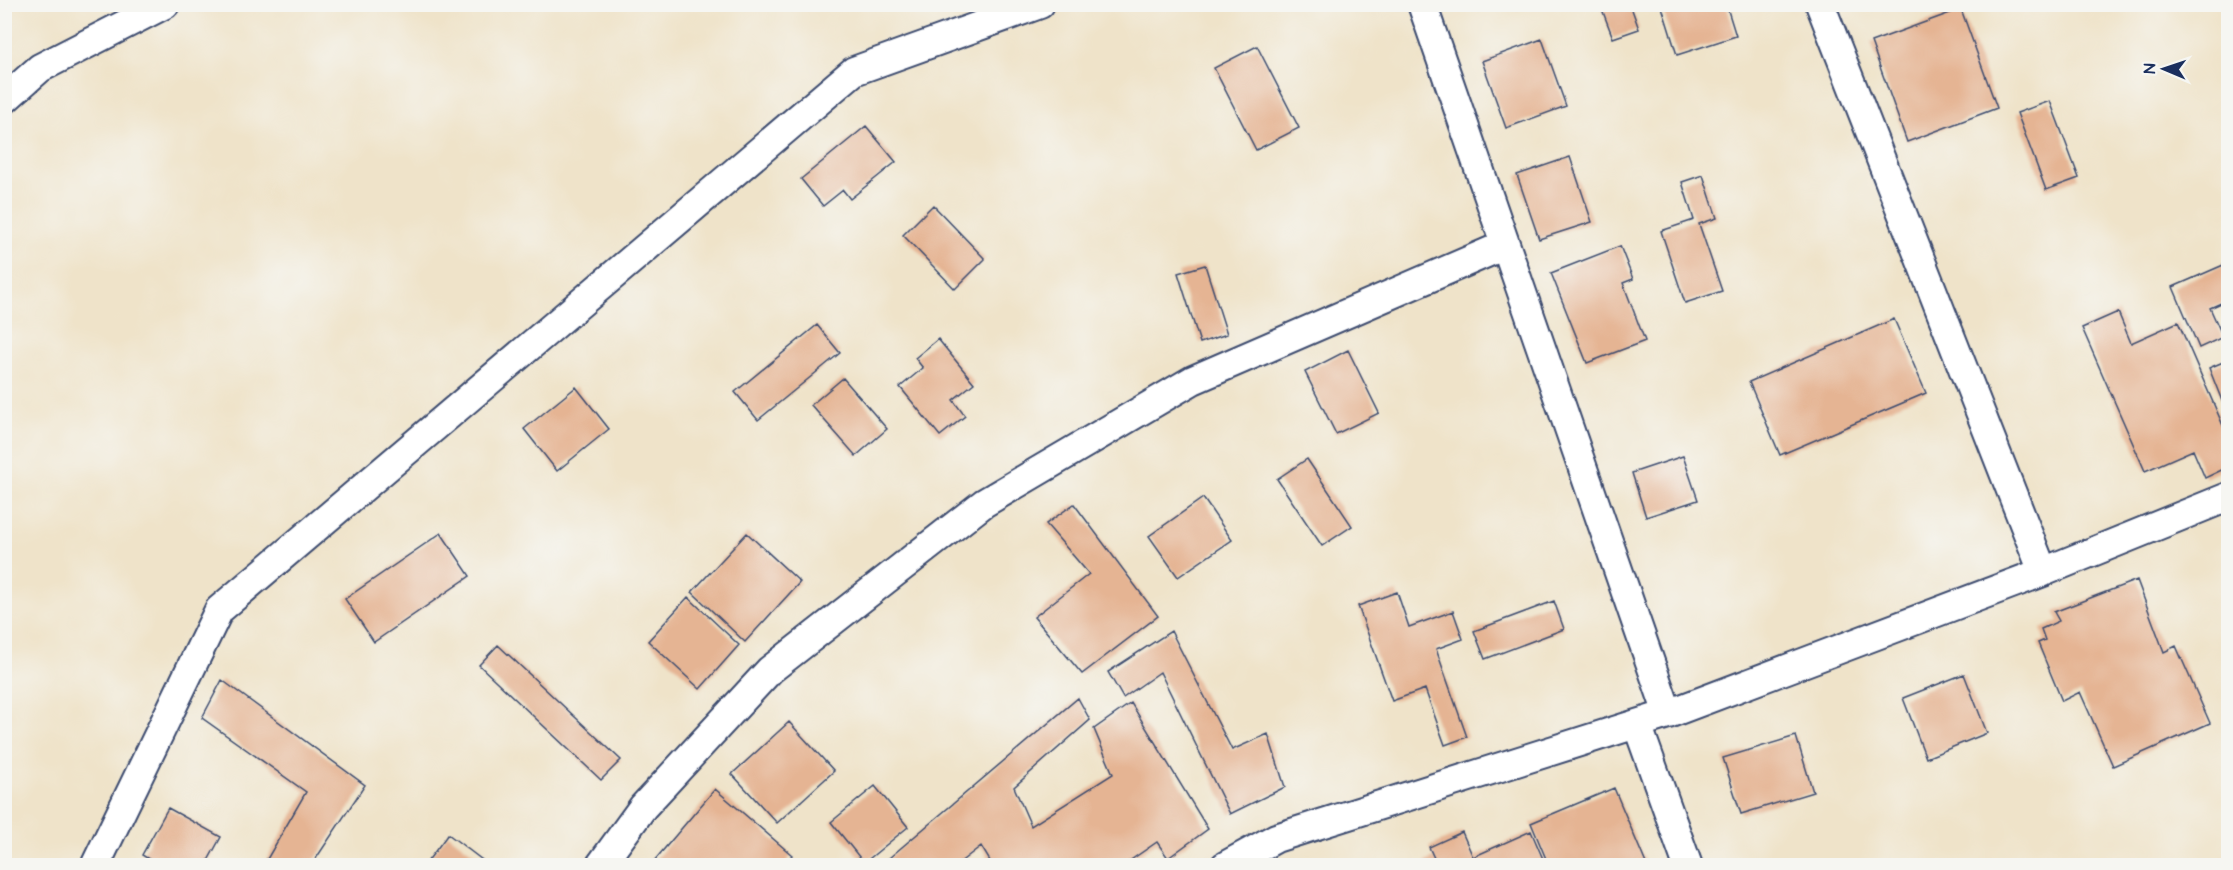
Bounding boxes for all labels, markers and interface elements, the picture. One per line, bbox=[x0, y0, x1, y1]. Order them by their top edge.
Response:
north arrow bbox=[2134, 39, 2194, 99]
text: N bbox=[2139, 63, 2161, 74]

